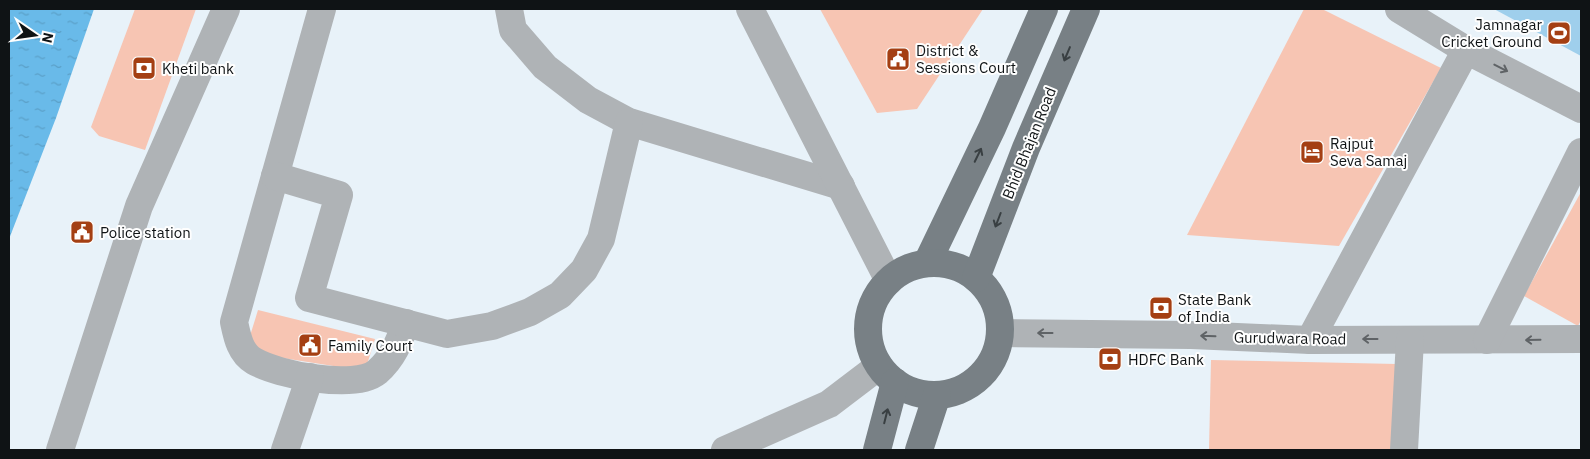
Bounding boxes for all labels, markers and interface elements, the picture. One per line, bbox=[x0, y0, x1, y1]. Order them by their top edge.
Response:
north arrow bbox=[10, 10, 60, 60]
place label: Jamnagar Cricket Ground bbox=[1441, 15, 1542, 51]
sports icon: Jamnagar Cricket Ground bbox=[1546, 20, 1572, 46]
text: N bbox=[38, 31, 58, 45]
place label: District & Sessions Court bbox=[916, 41, 1016, 77]
public building icon: District & Sessions Court bbox=[885, 46, 911, 72]
one-way arrow bbox=[1061, 46, 1071, 61]
bank icon: Kheti bank bbox=[131, 55, 157, 81]
place label: Kheti bank bbox=[162, 59, 234, 78]
one-way arrow bbox=[1494, 63, 1509, 73]
street label: Bhid Bhajan Road bbox=[998, 84, 1060, 202]
place label: Rajput Seva Samaj bbox=[1330, 134, 1407, 170]
hotel icon: Rajput Seva Samaj bbox=[1299, 139, 1325, 165]
one-way arrow bbox=[974, 148, 984, 163]
one-way arrow bbox=[993, 212, 1002, 227]
public building icon: Police station bbox=[69, 219, 95, 245]
place label: Police station bbox=[100, 223, 191, 242]
place label: State Bank of India bbox=[1178, 290, 1251, 326]
bank icon: State Bank of India bbox=[1148, 295, 1174, 321]
one-way arrow bbox=[1037, 328, 1054, 338]
street label: Gurudwara Road bbox=[1234, 328, 1346, 348]
one-way arrow bbox=[1200, 331, 1216, 340]
public building icon: Family Court bbox=[297, 332, 323, 358]
one-way arrow bbox=[1362, 334, 1378, 344]
one-way arrow bbox=[1525, 335, 1541, 345]
place label: Family Court bbox=[328, 336, 413, 355]
bank icon: HDFC Bank bbox=[1097, 346, 1123, 372]
place label: HDFC Bank bbox=[1128, 350, 1204, 369]
one-way arrow bbox=[882, 409, 891, 425]

